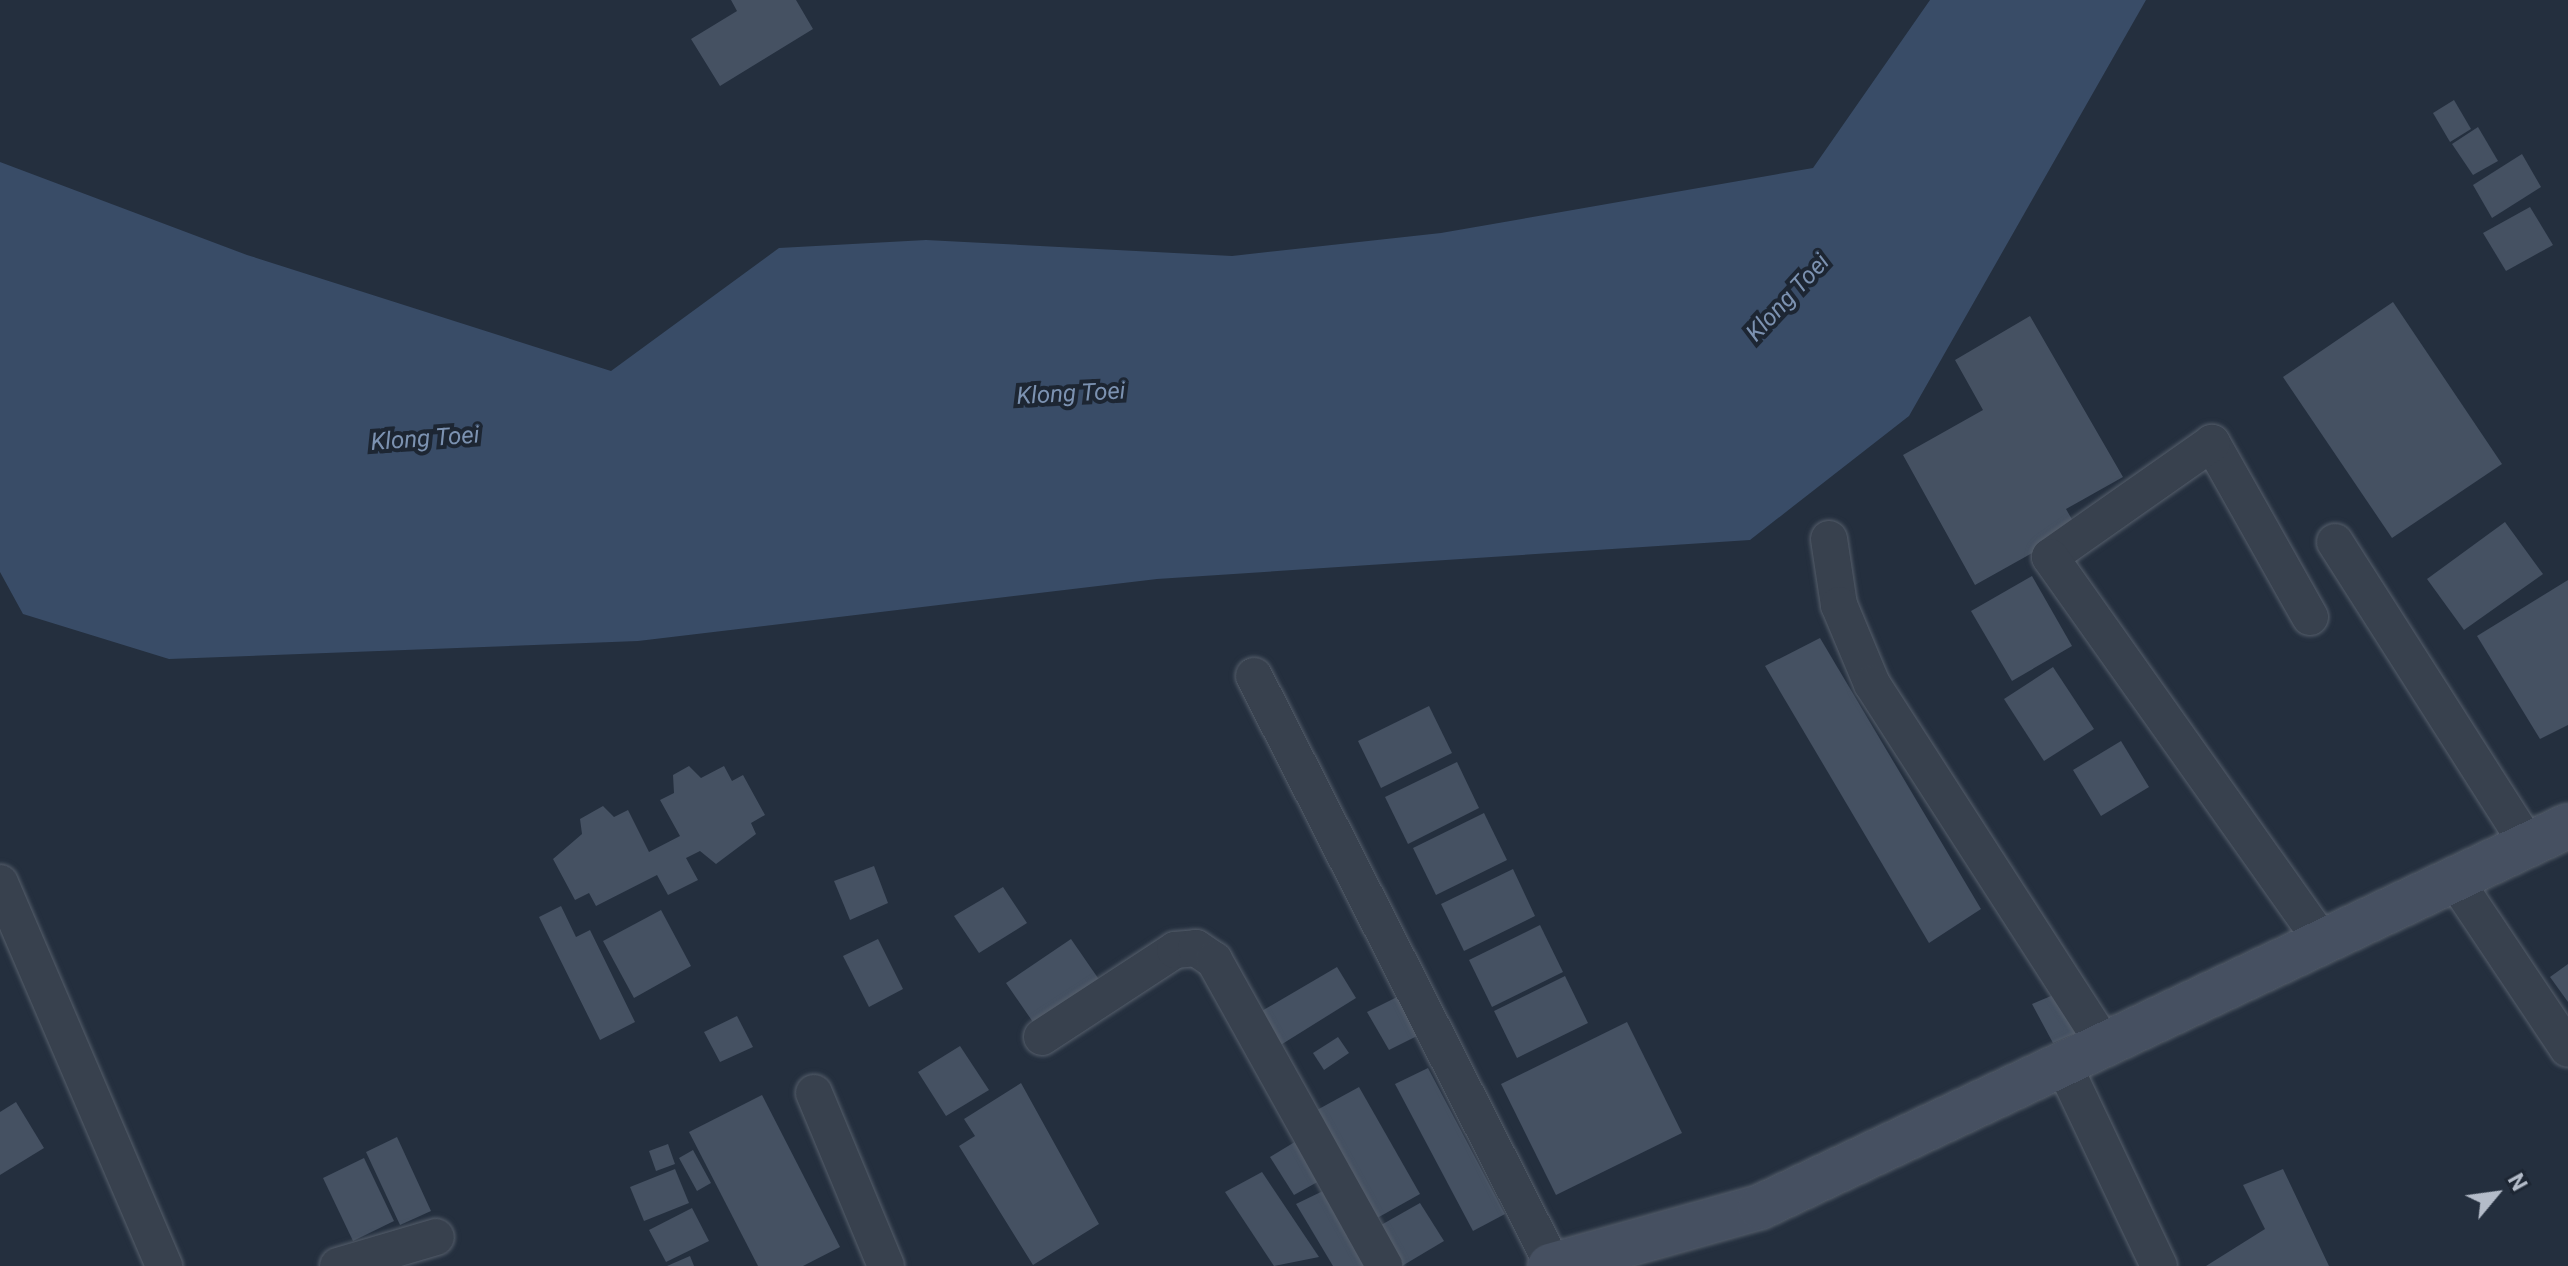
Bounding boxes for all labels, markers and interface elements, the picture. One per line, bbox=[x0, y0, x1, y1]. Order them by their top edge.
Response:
water label: Klong Toei bbox=[1740, 248, 1836, 348]
water label: Klong Toei bbox=[1016, 377, 1126, 411]
water label: Klong Toei bbox=[369, 421, 481, 457]
north arrow bbox=[2456, 1154, 2536, 1234]
text: N bbox=[2503, 1169, 2532, 1195]

